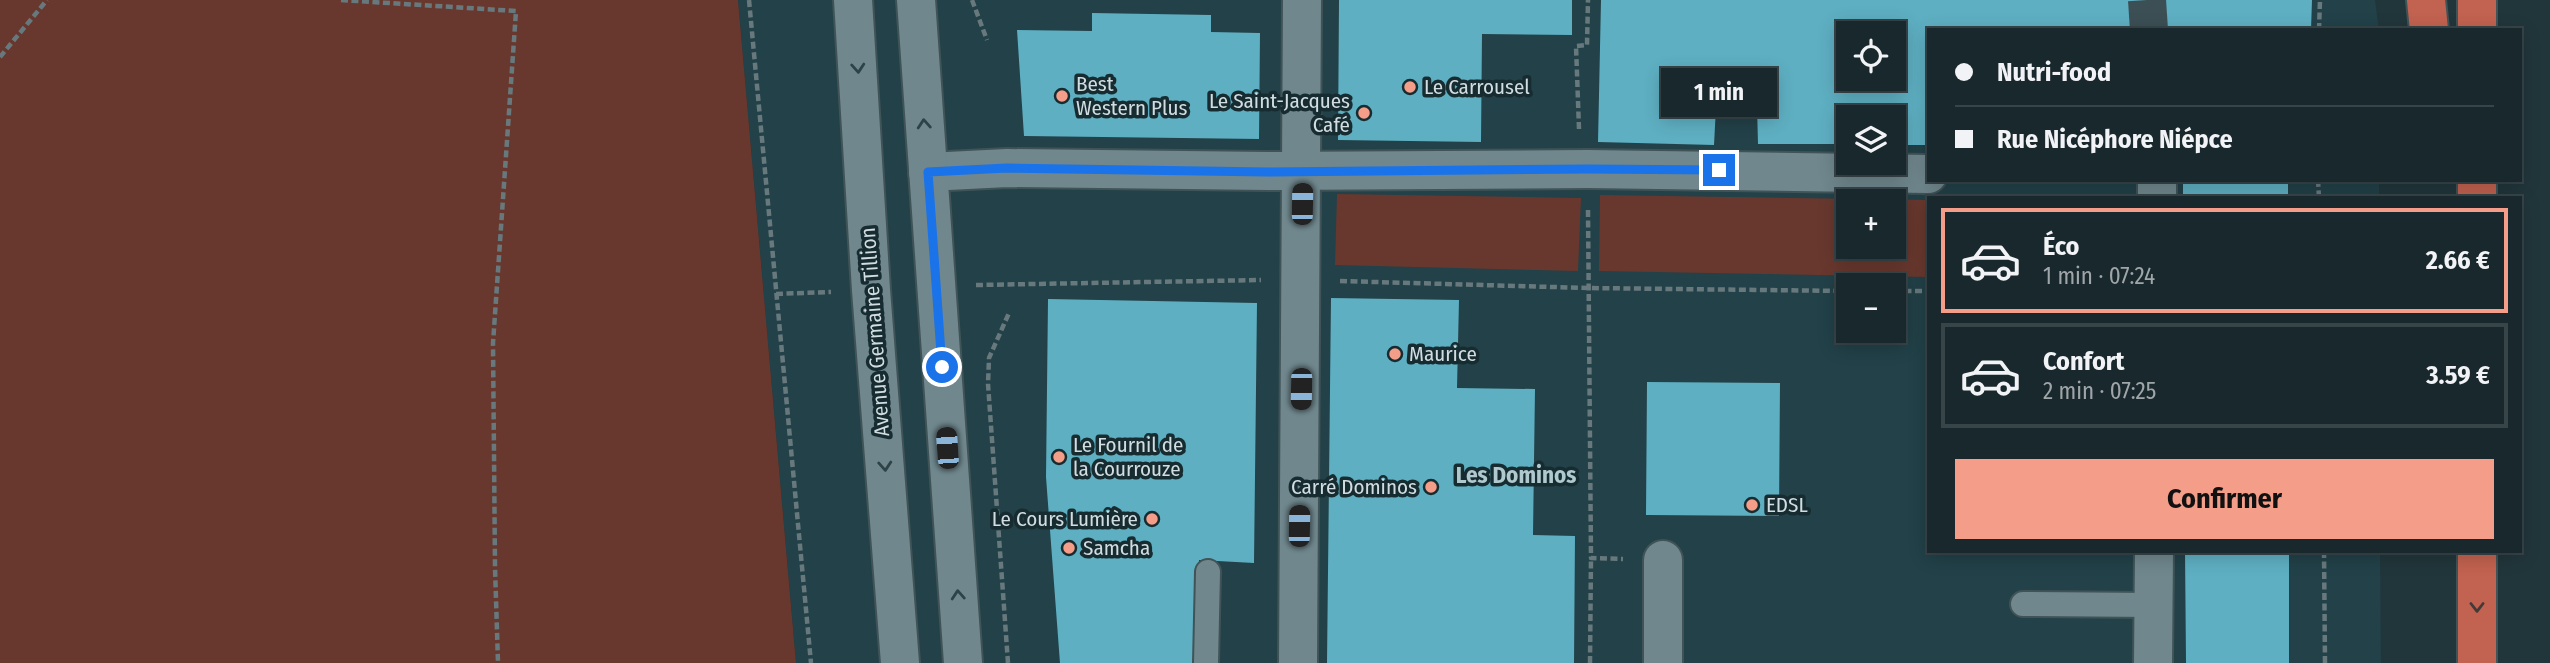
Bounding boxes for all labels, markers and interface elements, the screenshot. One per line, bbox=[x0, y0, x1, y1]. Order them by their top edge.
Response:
map controls bbox=[1836, 21, 1906, 343]
button: locate bbox=[1836, 21, 1906, 91]
text: Nutri-food bbox=[1997, 57, 2111, 88]
one-way arrow bbox=[850, 63, 865, 74]
callout: 1 min bbox=[1661, 68, 1777, 118]
place label: Best Western Plus bbox=[1076, 71, 1187, 121]
place label: Le Carrousel bbox=[1424, 74, 1530, 100]
text: 1 min bbox=[1694, 78, 1744, 106]
marker: Le Carrousel bbox=[1402, 79, 1418, 95]
marker: Best Western Plus bbox=[1054, 88, 1070, 104]
place label: Le Saint-Jacques Café bbox=[1209, 88, 1350, 138]
marker: Le Saint-Jacques Café bbox=[1356, 105, 1372, 121]
button: layers bbox=[1836, 105, 1906, 175]
one-way arrow bbox=[917, 118, 932, 129]
text: Rue Nicéphore Niépce bbox=[1997, 124, 2233, 155]
route end bbox=[1703, 154, 1735, 186]
car bbox=[1292, 183, 1313, 225]
button: + bbox=[1836, 189, 1906, 259]
street label: Avenue Germaine Tillion bbox=[855, 227, 895, 437]
icon: car bbox=[1959, 229, 2022, 292]
text: Éco bbox=[2043, 231, 2080, 262]
text: 2.66 € bbox=[2426, 245, 2490, 276]
text: 1 min · 07:24 bbox=[2043, 262, 2155, 290]
button: − bbox=[1836, 273, 1906, 343]
place label: Maurice bbox=[1409, 341, 1477, 367]
icon: car bbox=[1959, 344, 2022, 407]
marker: Maurice bbox=[1387, 346, 1403, 362]
text: Confort bbox=[2043, 346, 2124, 377]
route start bbox=[926, 351, 958, 383]
text: 3.59 € bbox=[2426, 360, 2490, 391]
car bbox=[1291, 368, 1312, 410]
text: 2 min · 07:25 bbox=[2043, 377, 2156, 405]
car bbox=[936, 426, 959, 470]
place label: Le Fournil de la Courrouze bbox=[1073, 432, 1183, 482]
marker: Le Fournil de la Courrouze bbox=[1051, 449, 1067, 465]
button: Confirmer bbox=[1955, 459, 2494, 539]
one-way arrow bbox=[877, 461, 892, 472]
district label: Les Dominos bbox=[1456, 461, 1576, 489]
place label: Carré Dominos bbox=[1291, 474, 1417, 500]
marker: Carré Dominos bbox=[1423, 479, 1439, 495]
place label: EDSL bbox=[1766, 492, 1808, 518]
marker: EDSL bbox=[1744, 497, 1760, 513]
car bbox=[1289, 505, 1310, 547]
place label: Le Cours Lumière bbox=[992, 506, 1138, 532]
marker: Le Cours Lumière bbox=[1144, 511, 1160, 527]
place label: Samcha bbox=[1083, 535, 1150, 561]
marker: Samcha bbox=[1061, 540, 1077, 556]
one-way arrow bbox=[951, 589, 966, 600]
one-way arrow bbox=[2469, 602, 2485, 613]

